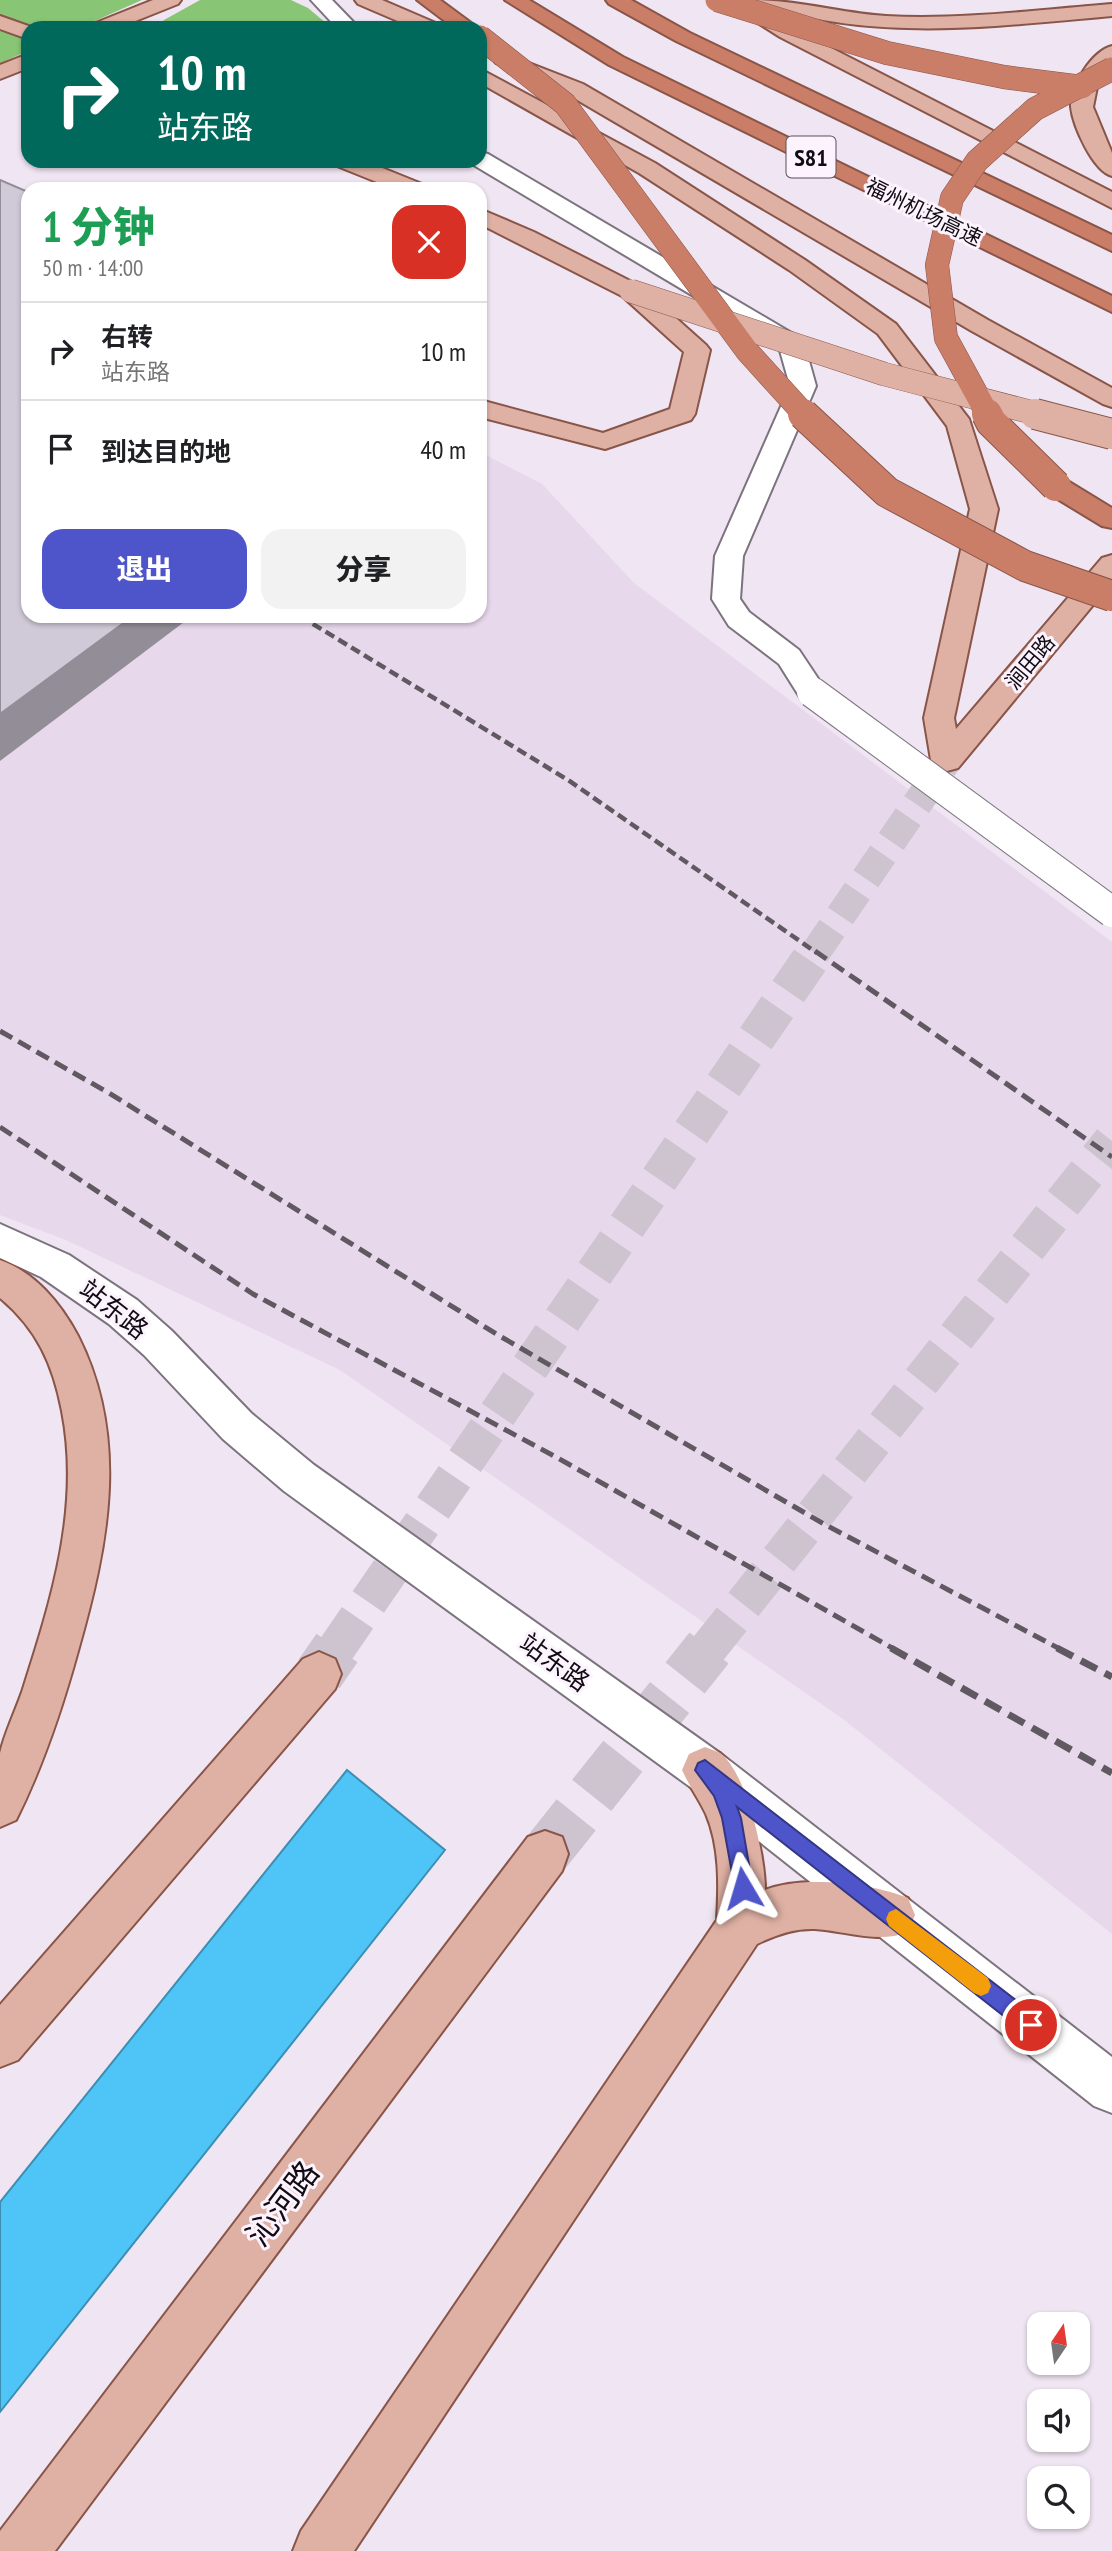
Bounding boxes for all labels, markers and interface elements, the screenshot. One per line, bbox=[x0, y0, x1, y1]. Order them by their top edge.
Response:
text: 10 m bbox=[157, 40, 246, 104]
icon: right bbox=[42, 49, 133, 140]
text: 站东路 bbox=[157, 106, 253, 148]
road number: S81 bbox=[786, 136, 836, 177]
street label: 福州机场高速 bbox=[861, 172, 987, 252]
text: 1 分钟 bbox=[42, 199, 155, 254]
button: close bbox=[392, 205, 466, 279]
text: 50 m · 14:00 bbox=[42, 253, 143, 282]
text: 右转 bbox=[101, 320, 153, 353]
icon: right bbox=[42, 332, 80, 370]
text: 10 m bbox=[420, 335, 466, 368]
text: 站东路 bbox=[101, 357, 170, 386]
icon: arrive bbox=[42, 430, 80, 468]
text: 40 m bbox=[420, 433, 466, 466]
text: 到达目的地 bbox=[101, 435, 231, 468]
button: 退出 bbox=[42, 529, 247, 609]
button: 分享 bbox=[261, 529, 466, 609]
street label: 涧田路 bbox=[999, 629, 1061, 695]
street label: 站东路 bbox=[73, 1272, 155, 1346]
street label: 站东路 bbox=[514, 1626, 596, 1698]
position arrow bbox=[706, 1851, 780, 1925]
pin bbox=[1001, 1995, 1061, 2055]
icon: arrive bbox=[1012, 2006, 1050, 2044]
street label: 沁河路 bbox=[236, 2152, 328, 2254]
north arrow bbox=[1027, 2312, 1090, 2375]
map controls bbox=[1027, 2312, 1090, 2529]
button: sound bbox=[1027, 2389, 1090, 2452]
button: search bbox=[1027, 2466, 1090, 2529]

